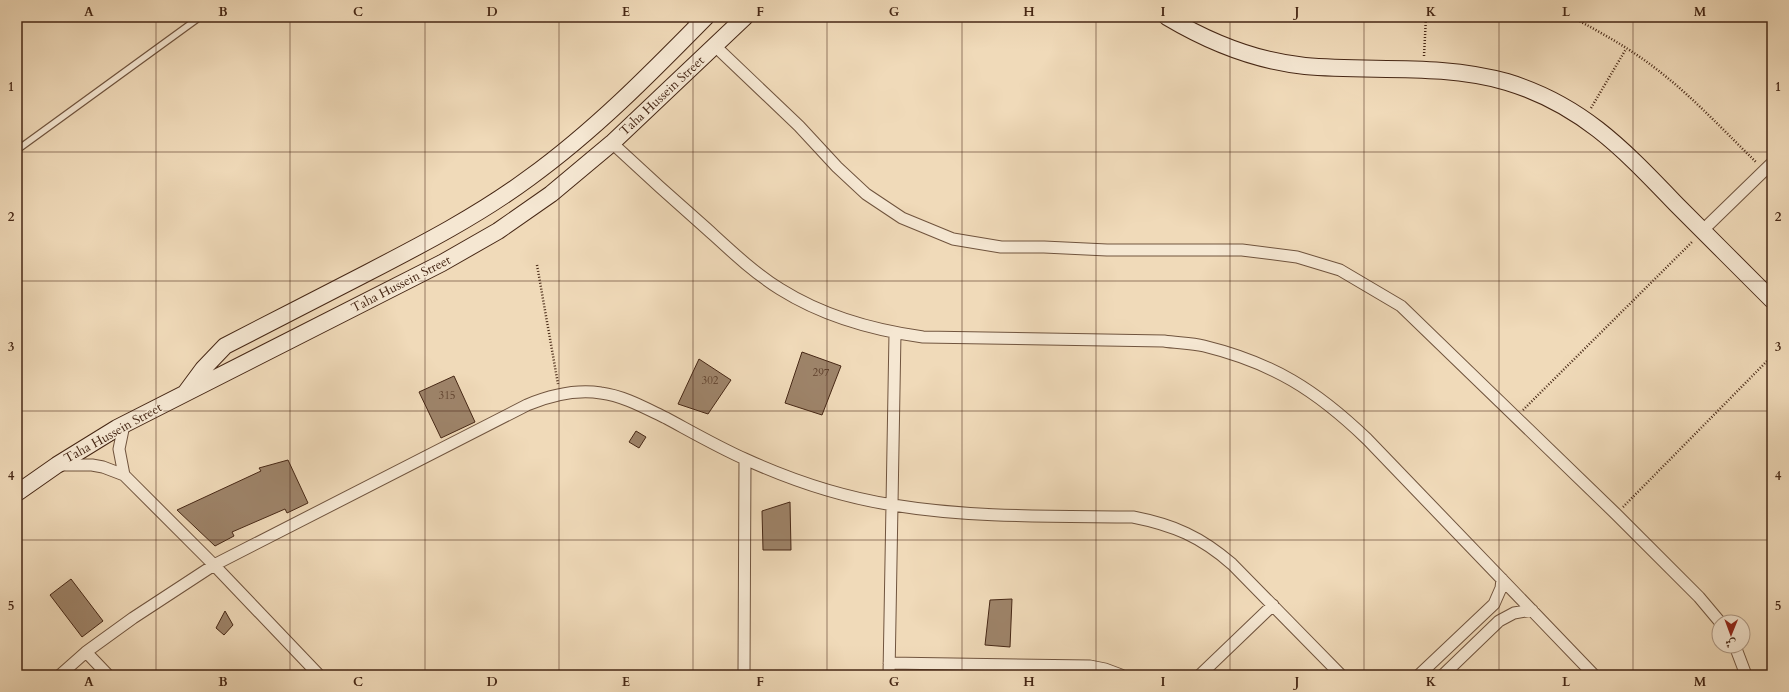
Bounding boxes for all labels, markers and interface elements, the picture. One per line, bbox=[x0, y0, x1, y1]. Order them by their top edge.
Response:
text: A bbox=[84, 3, 94, 21]
text: B bbox=[218, 3, 228, 21]
text: C bbox=[353, 3, 363, 21]
text: D bbox=[486, 3, 498, 21]
text: E bbox=[622, 3, 630, 21]
text: F bbox=[756, 3, 764, 21]
text: G bbox=[889, 3, 900, 21]
text: H bbox=[1023, 3, 1035, 21]
text: I bbox=[1160, 3, 1166, 21]
text: J bbox=[1293, 3, 1300, 21]
text: K bbox=[1426, 3, 1437, 21]
text: L bbox=[1562, 3, 1571, 21]
text: M bbox=[1694, 3, 1707, 21]
street label: Taha Hussein Street bbox=[616, 52, 708, 140]
text: 1 bbox=[8, 78, 14, 96]
text: 1 bbox=[1775, 78, 1781, 96]
text: 2 bbox=[8, 208, 15, 226]
text: 2 bbox=[1775, 208, 1782, 226]
street label: Taha Hussein Street bbox=[348, 251, 454, 317]
text: 3 bbox=[8, 338, 15, 356]
text: 3 bbox=[1775, 338, 1782, 356]
house number: 297 bbox=[813, 365, 830, 380]
house number: 302 bbox=[702, 373, 719, 388]
house number: 315 bbox=[439, 388, 455, 403]
street label: Taha Hussein Street bbox=[61, 399, 165, 467]
text: 4 bbox=[8, 467, 15, 485]
text: 4 bbox=[1775, 467, 1782, 485]
text: 5 bbox=[8, 597, 14, 615]
text: 5 bbox=[1775, 597, 1781, 615]
north arrow bbox=[1711, 614, 1751, 654]
text: ش bbox=[1725, 636, 1736, 651]
text: A bbox=[84, 673, 94, 691]
text: B bbox=[218, 673, 228, 691]
text: C bbox=[353, 673, 363, 691]
text: D bbox=[486, 673, 498, 691]
text: E bbox=[622, 673, 630, 691]
text: F bbox=[756, 673, 764, 691]
text: G bbox=[889, 673, 900, 691]
text: H bbox=[1023, 673, 1035, 691]
text: I bbox=[1160, 673, 1166, 691]
text: J bbox=[1293, 673, 1300, 691]
text: K bbox=[1426, 673, 1437, 691]
text: L bbox=[1562, 673, 1571, 691]
text: M bbox=[1694, 673, 1707, 691]

